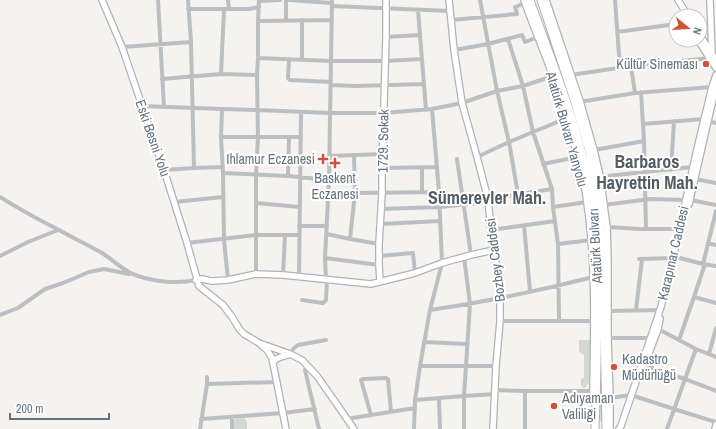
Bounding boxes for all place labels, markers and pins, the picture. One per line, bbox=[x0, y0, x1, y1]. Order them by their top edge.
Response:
place label: Kültür Sineması bbox=[616, 55, 698, 73]
marker: Kültür Sineması bbox=[701, 59, 711, 69]
place label: Ihlamur Eczanesi bbox=[226, 150, 315, 168]
marker: Ihlamur Eczanesi bbox=[318, 154, 328, 164]
marker: Baskent Eczanesi bbox=[330, 158, 340, 168]
place label: Baskent Eczanesi bbox=[311, 169, 359, 203]
place label: Kadastro Müdürlüğü bbox=[622, 350, 676, 384]
marker: Kadastro Müdürlüğü bbox=[609, 362, 619, 372]
place label: Adıyaman Valiliği bbox=[561, 389, 614, 423]
marker: Adıyaman Valiliği bbox=[549, 401, 559, 411]

